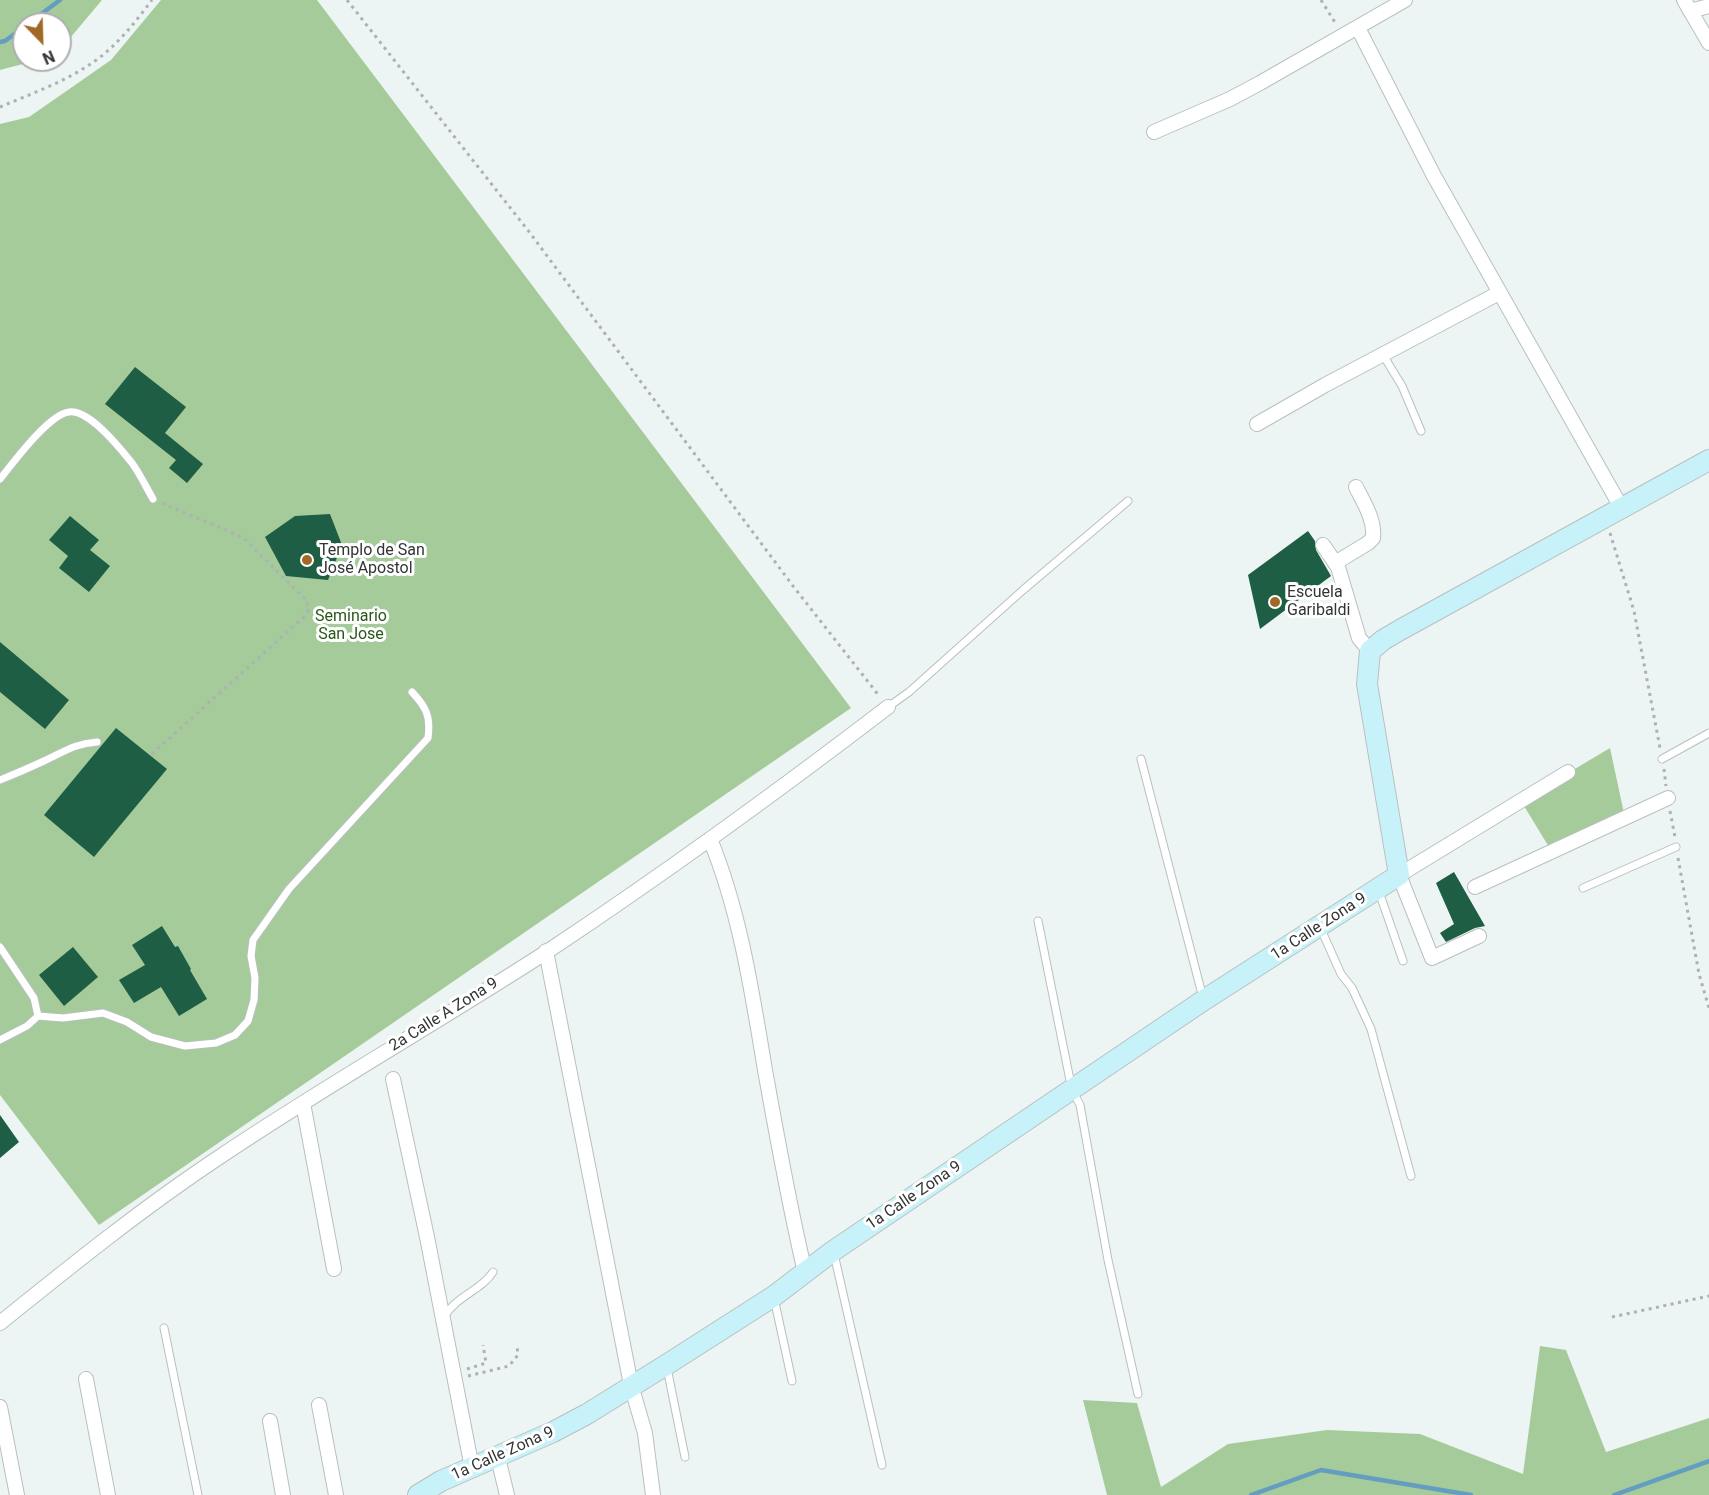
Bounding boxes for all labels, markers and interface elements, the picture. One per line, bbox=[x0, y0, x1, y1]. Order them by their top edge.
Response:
north arrow bbox=[12, 12, 72, 72]
text: N bbox=[40, 46, 57, 68]
place label: Templo de San José Apostol bbox=[319, 541, 425, 579]
marker: Templo de San José Apostol bbox=[300, 553, 314, 567]
place label: Escuela Garibaldi bbox=[1287, 583, 1350, 621]
marker: Escuela Garibaldi bbox=[1268, 595, 1282, 609]
park label: Seminario San Jose bbox=[315, 607, 387, 645]
street label: 1a Calle Zona 9 bbox=[1268, 889, 1370, 965]
street label: 2a Calle A Zona 9 bbox=[386, 974, 502, 1056]
street label: 1a Calle Zona 9 bbox=[863, 1157, 965, 1235]
street label: 1a Calle Zona 9 bbox=[449, 1423, 557, 1485]

